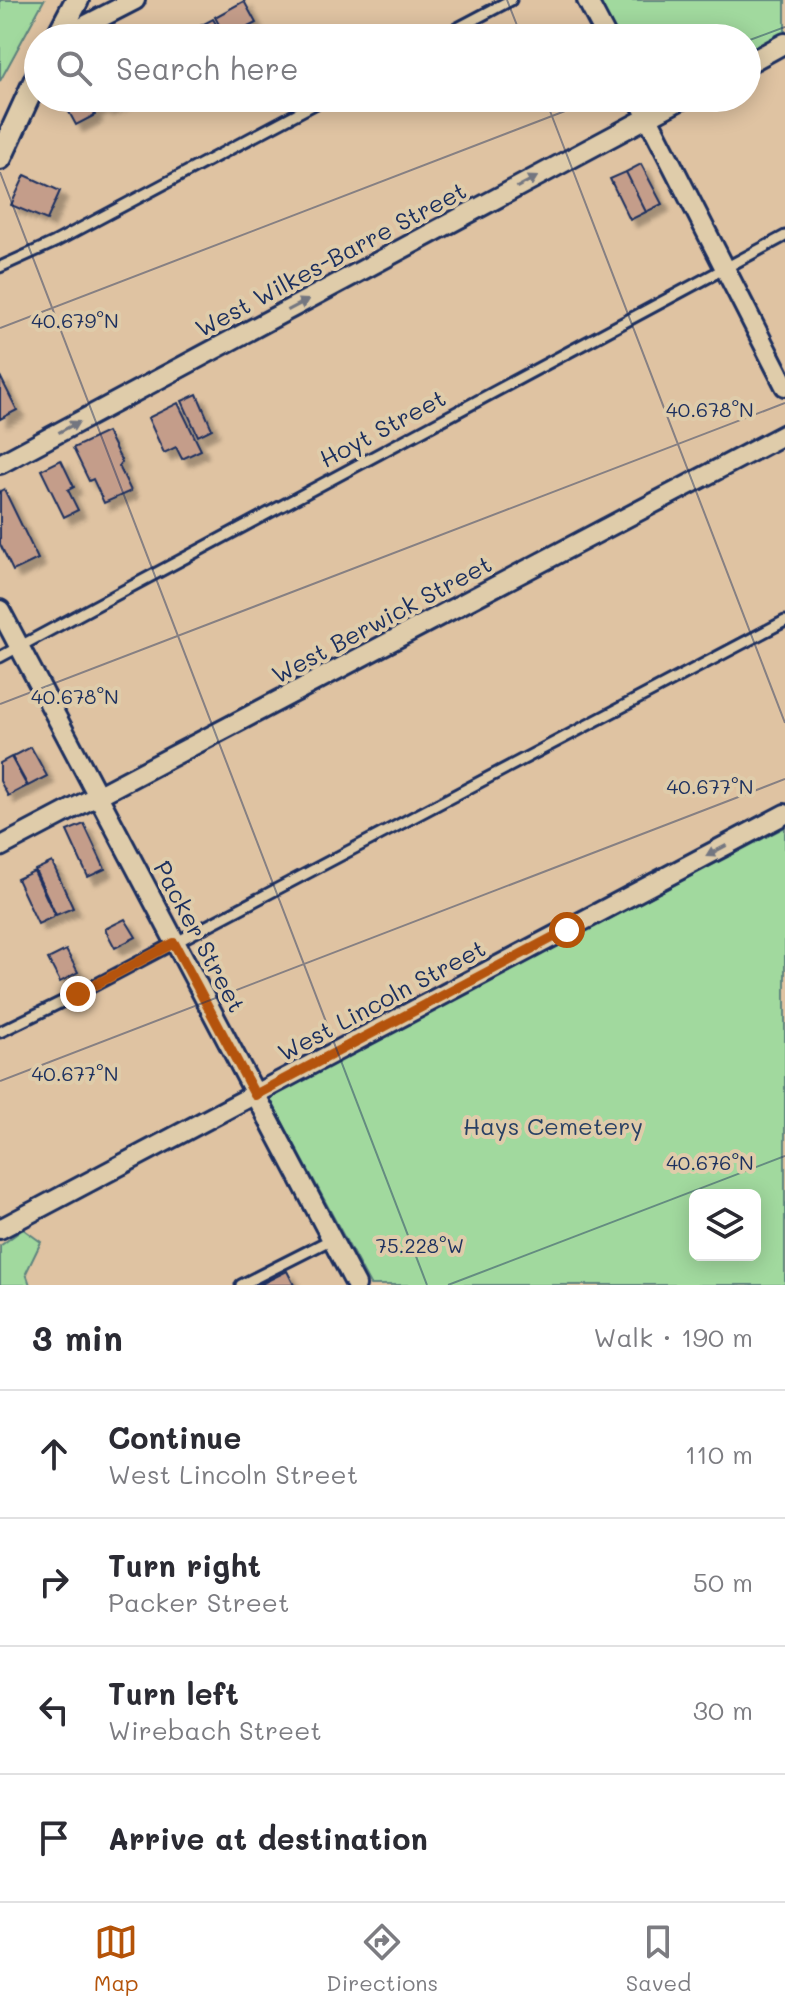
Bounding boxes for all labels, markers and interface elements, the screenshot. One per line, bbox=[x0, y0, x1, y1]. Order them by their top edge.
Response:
search box bbox=[24, 24, 761, 112]
icon: search bbox=[52, 46, 96, 90]
text: Search here bbox=[116, 48, 299, 88]
street label: West Wilkes-Barre Street bbox=[189, 174, 471, 343]
one-way arrow bbox=[516, 175, 538, 189]
one-way arrow bbox=[287, 298, 309, 312]
text: 40.679°N bbox=[31, 307, 119, 333]
street label: Hoyt Street bbox=[314, 381, 451, 474]
text: 40.678°N bbox=[666, 396, 754, 422]
one-way arrow bbox=[57, 421, 80, 434]
street label: West Berwick Street bbox=[266, 548, 497, 690]
text: 40.678°N bbox=[31, 683, 119, 709]
text: 40.677°N bbox=[667, 773, 753, 799]
one-way arrow bbox=[705, 843, 727, 857]
street label: Packer Street bbox=[147, 855, 253, 1017]
route start bbox=[549, 912, 585, 948]
street label: West Lincoln Street bbox=[272, 932, 490, 1068]
route end bbox=[60, 976, 96, 1012]
text: 40.677°N bbox=[32, 1060, 118, 1086]
park label: Hays Cemetery bbox=[463, 1110, 643, 1141]
text: 40.676°N bbox=[666, 1149, 754, 1175]
map controls bbox=[689, 1189, 761, 1261]
button: layers bbox=[689, 1189, 761, 1261]
text: 75.228°W bbox=[376, 1232, 464, 1258]
text: 3 min bbox=[32, 1315, 123, 1360]
text: Walk · 190 m bbox=[594, 1320, 753, 1354]
text: Continue bbox=[108, 1417, 241, 1457]
icon: ahead bbox=[32, 1432, 76, 1476]
text: 110 m bbox=[685, 1437, 753, 1471]
text: West Lincoln Street bbox=[108, 1457, 358, 1491]
text: Turn right bbox=[108, 1545, 261, 1585]
icon: right bbox=[32, 1560, 76, 1604]
text: 50 m bbox=[693, 1565, 753, 1599]
text: Packer Street bbox=[108, 1585, 289, 1619]
text: Turn left bbox=[108, 1673, 239, 1713]
icon: left bbox=[32, 1688, 76, 1732]
text: 30 m bbox=[693, 1693, 753, 1727]
text: Wirebach Street bbox=[108, 1713, 322, 1747]
icon: arrive bbox=[32, 1816, 76, 1860]
text: Arrive at destination bbox=[108, 1818, 428, 1858]
tab: Map bbox=[94, 1920, 139, 1997]
tab: Directions bbox=[326, 1920, 438, 1997]
tab: Saved bbox=[626, 1920, 691, 1997]

